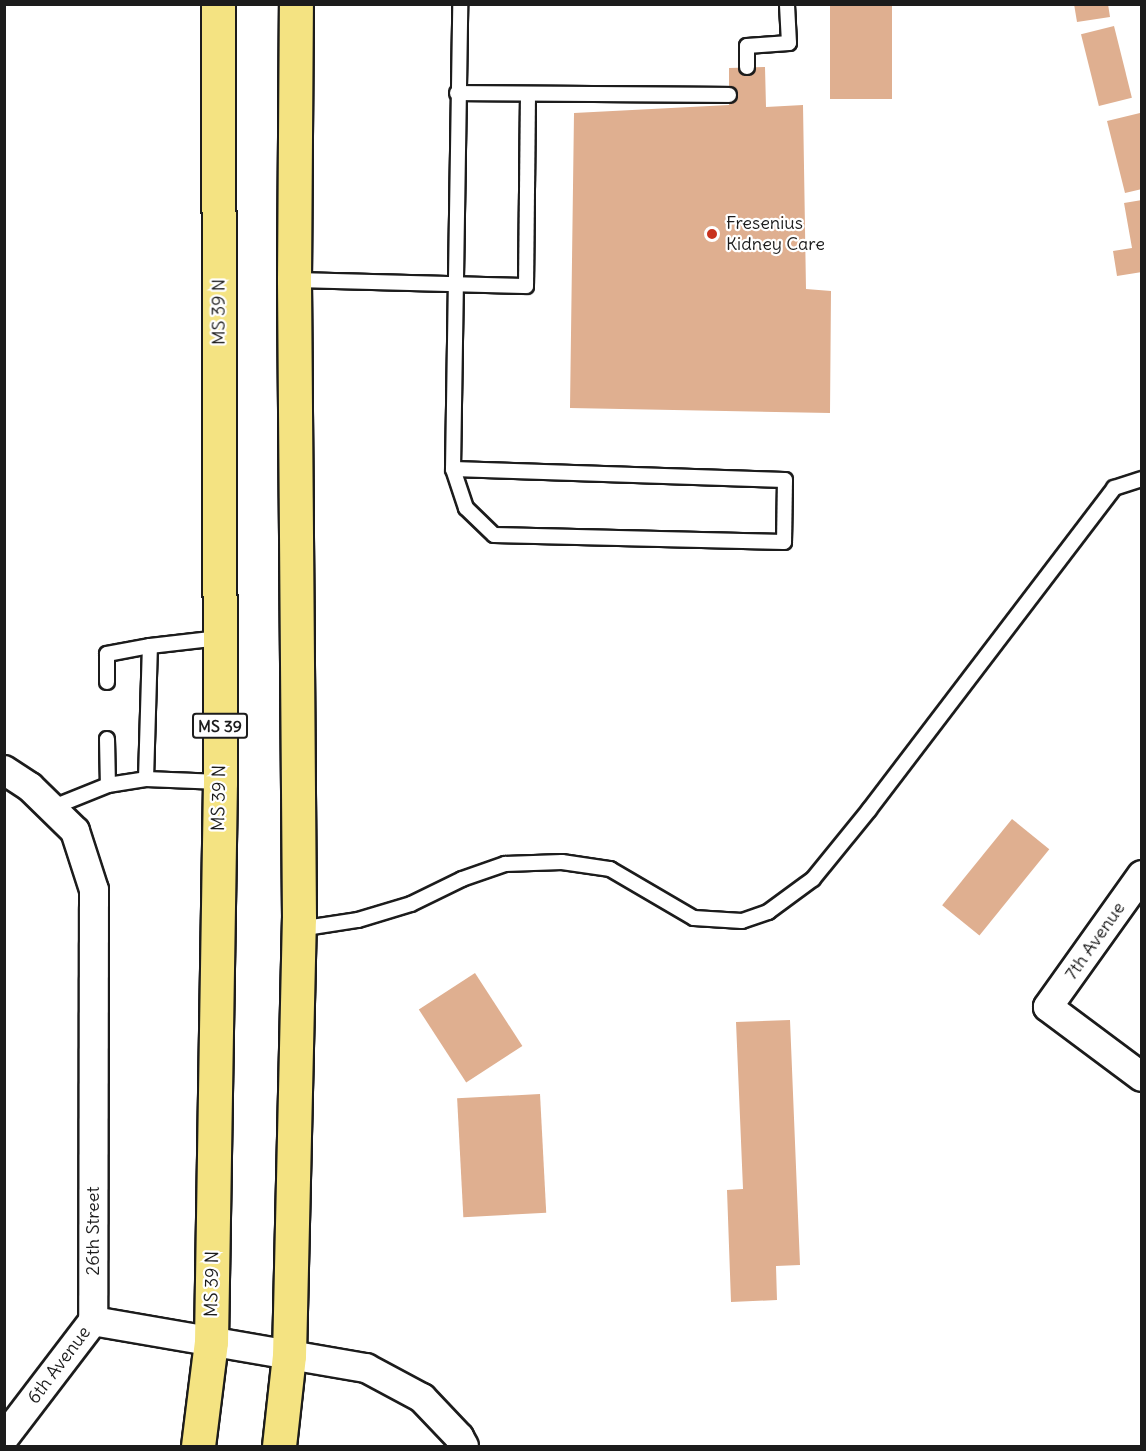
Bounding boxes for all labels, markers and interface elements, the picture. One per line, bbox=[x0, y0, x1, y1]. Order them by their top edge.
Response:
place label: Fresenius Kidney Care bbox=[726, 213, 825, 256]
marker: Fresenius Kidney Care bbox=[703, 225, 721, 243]
street label: MS 39 N bbox=[208, 279, 230, 345]
road number: MS 39 bbox=[192, 713, 248, 739]
street label: MS 39 N bbox=[208, 765, 230, 831]
street label: 7th Avenue bbox=[1060, 898, 1130, 984]
street label: 26th Street bbox=[82, 1186, 104, 1276]
street label: MS 39 N bbox=[201, 1251, 223, 1317]
street label: 6th Avenue bbox=[23, 1322, 95, 1408]

